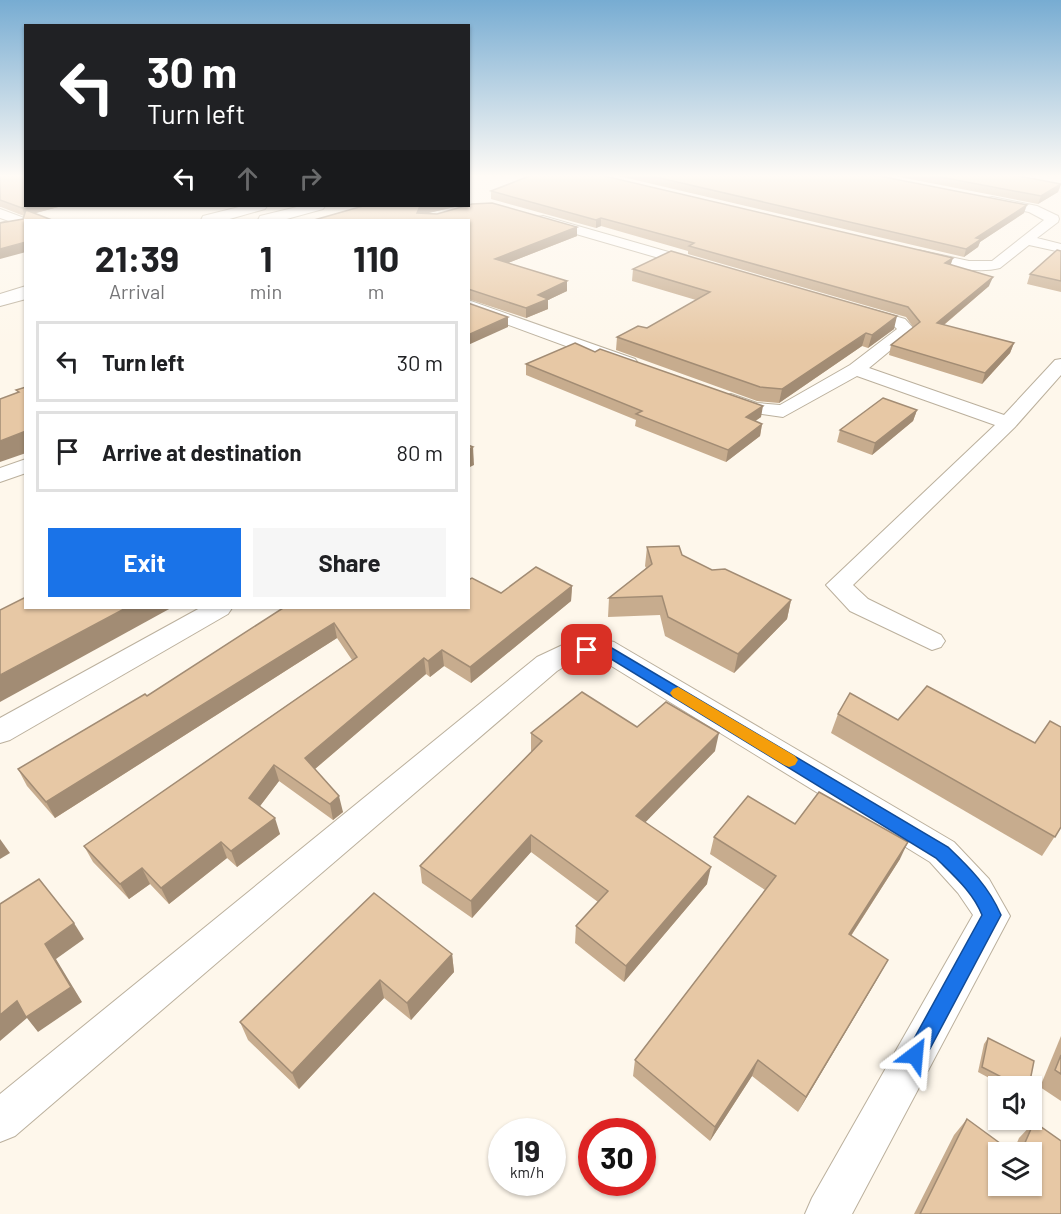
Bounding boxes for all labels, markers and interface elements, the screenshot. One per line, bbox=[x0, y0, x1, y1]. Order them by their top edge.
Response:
text: 30 m bbox=[147, 46, 237, 96]
icon: left bbox=[48, 48, 126, 126]
text: Turn left bbox=[147, 97, 245, 129]
icon: left bbox=[168, 162, 201, 195]
icon: ahead bbox=[231, 162, 264, 195]
icon: right bbox=[294, 162, 327, 195]
text: 21:39 bbox=[95, 236, 179, 279]
text: 1 bbox=[260, 236, 272, 279]
text: 110 bbox=[353, 236, 399, 279]
text: Arrival bbox=[109, 279, 165, 303]
text: min bbox=[250, 279, 282, 303]
text: m bbox=[368, 279, 384, 303]
icon: left bbox=[51, 345, 84, 378]
text: Turn left bbox=[102, 349, 185, 375]
text: 30 m bbox=[397, 349, 443, 375]
icon: arrive bbox=[51, 435, 84, 468]
text: Arrive at destination bbox=[102, 439, 301, 465]
text: 80 m bbox=[397, 439, 443, 465]
button: Exit bbox=[48, 528, 241, 597]
button: Share bbox=[253, 528, 446, 597]
pin bbox=[561, 624, 612, 675]
icon: arrive bbox=[570, 633, 603, 666]
position arrow bbox=[883, 1023, 947, 1087]
map controls bbox=[988, 1076, 1042, 1196]
button: sound bbox=[988, 1076, 1042, 1130]
speed limit sign: 30 bbox=[578, 1118, 656, 1196]
text: 19 bbox=[514, 1132, 540, 1168]
button: layers bbox=[988, 1142, 1042, 1196]
text: km/h bbox=[510, 1163, 544, 1181]

